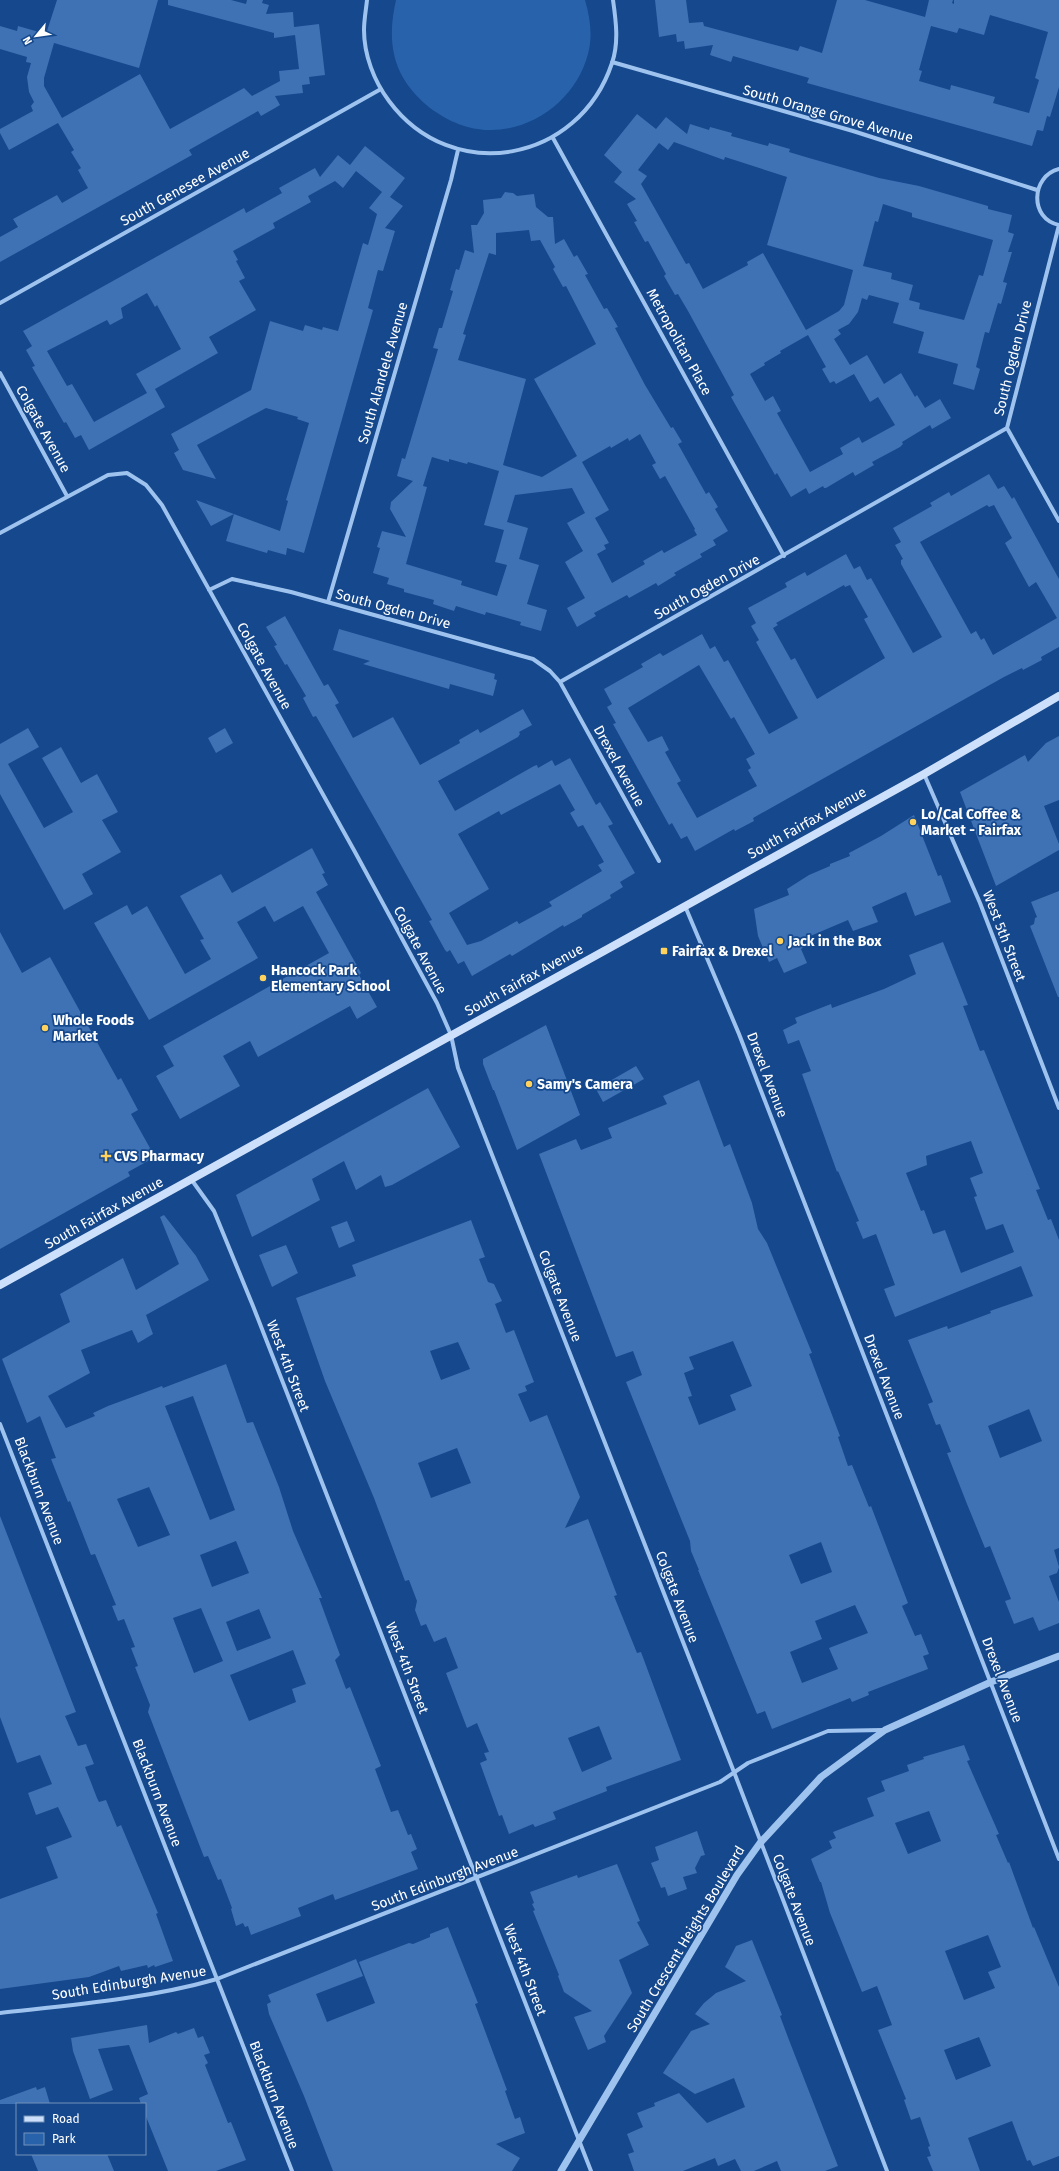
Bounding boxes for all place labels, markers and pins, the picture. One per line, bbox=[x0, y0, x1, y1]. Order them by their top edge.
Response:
place label: Lo/Cal Coffee & Market - Fairfax bbox=[921, 806, 1022, 839]
marker: Lo/Cal Coffee & Market - Fairfax bbox=[908, 817, 918, 827]
place label: Jack in the Box bbox=[787, 933, 882, 950]
marker: Jack in the Box bbox=[775, 936, 785, 946]
place label: Fairfax & Drexel bbox=[672, 943, 774, 960]
marker: Fairfax & Drexel bbox=[659, 946, 669, 956]
place label: Hancock Park Elementary School bbox=[271, 962, 391, 995]
marker: Hancock Park Elementary School bbox=[258, 973, 268, 983]
place label: Whole Foods Market bbox=[53, 1012, 134, 1045]
marker: Whole Foods Market bbox=[40, 1023, 50, 1033]
place label: Samy's Camera bbox=[537, 1076, 633, 1093]
marker: Samy's Camera bbox=[524, 1079, 534, 1089]
place label: CVS Pharmacy bbox=[114, 1148, 205, 1165]
marker: CVS Pharmacy bbox=[101, 1151, 111, 1161]

